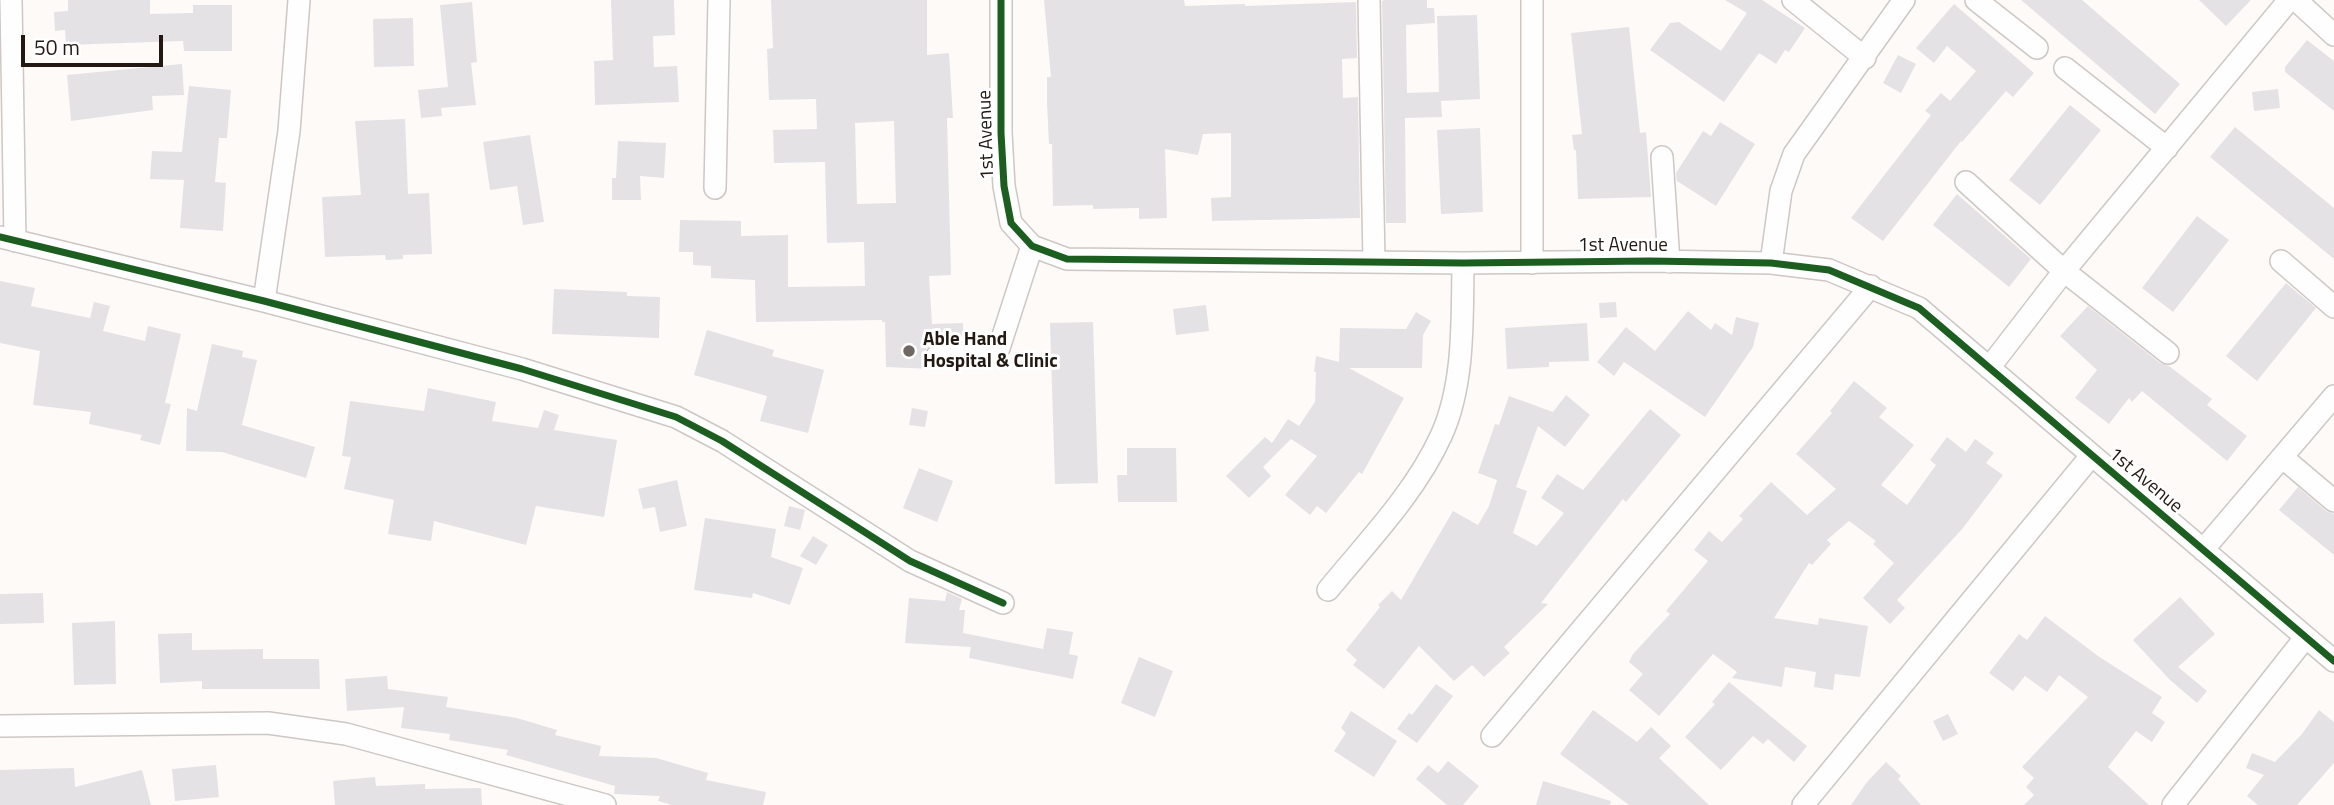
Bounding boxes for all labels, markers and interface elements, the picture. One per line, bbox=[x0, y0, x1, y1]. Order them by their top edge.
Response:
scale bar bbox=[24, 21, 166, 65]
text: 50 m bbox=[34, 31, 80, 63]
street label: 1st Avenue bbox=[974, 90, 1000, 180]
street label: 1st Avenue bbox=[1578, 235, 1668, 257]
place label: Able Hand Hospital & Clinic bbox=[923, 329, 1058, 373]
marker: Able Hand Hospital & Clinic bbox=[901, 343, 917, 359]
street label: 1st Avenue bbox=[2103, 443, 2187, 519]

